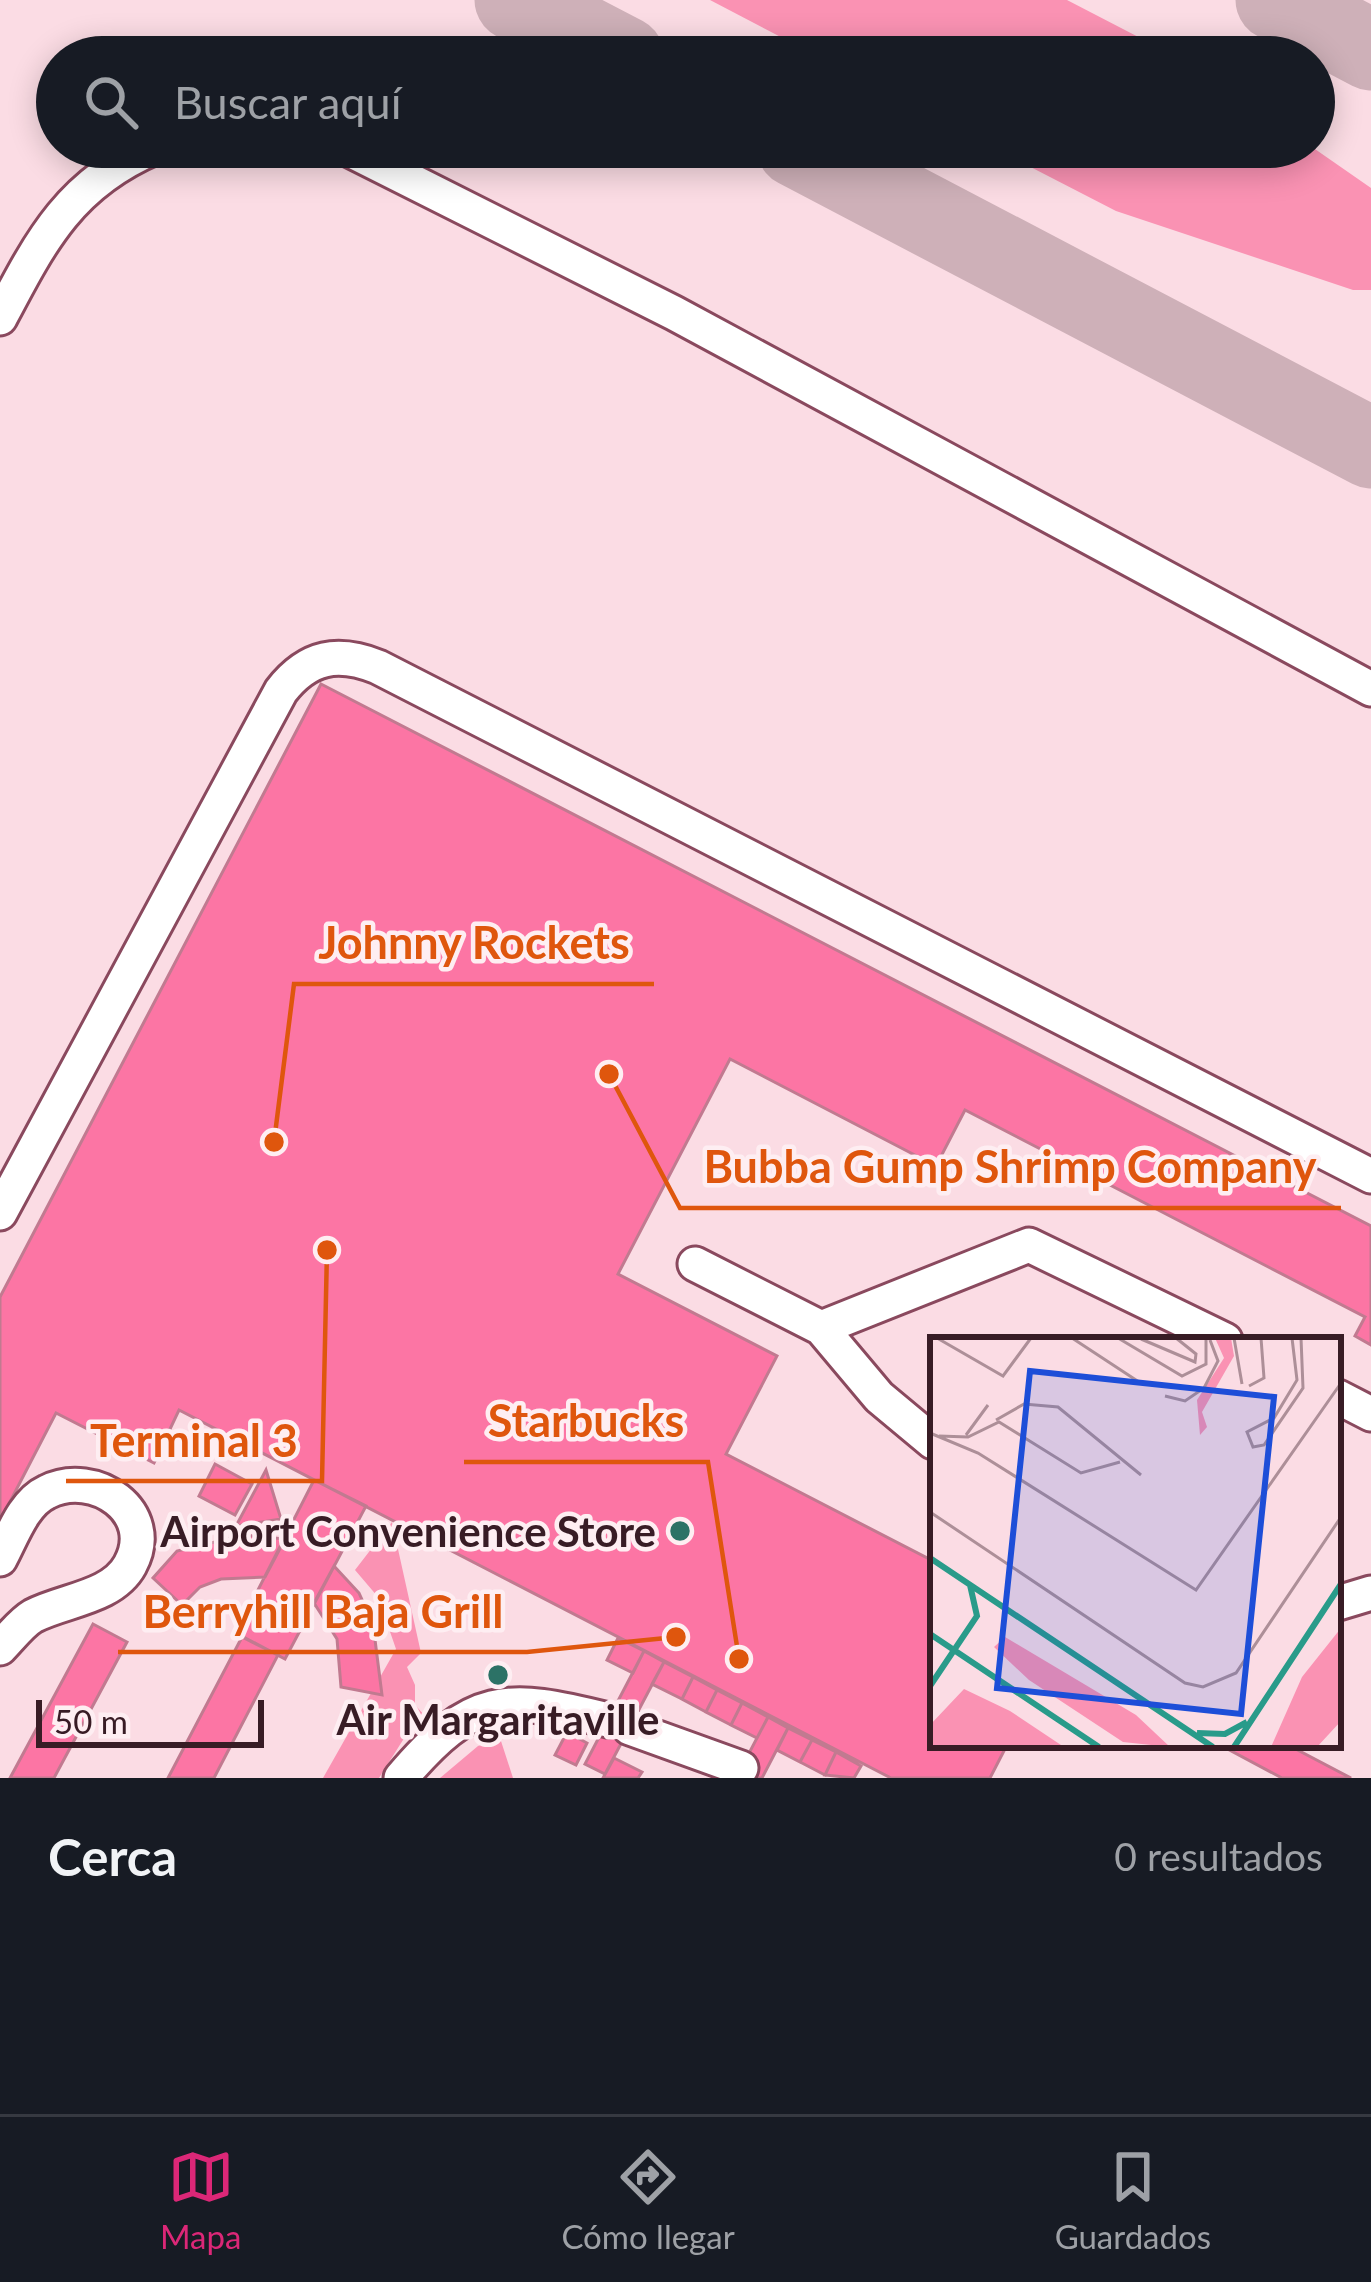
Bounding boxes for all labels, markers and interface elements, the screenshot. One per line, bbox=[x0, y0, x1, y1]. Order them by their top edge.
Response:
search box bbox=[36, 36, 1335, 168]
icon: search bbox=[78, 69, 144, 135]
text: Buscar aquí bbox=[174, 75, 401, 129]
callout: Johnny Rockets bbox=[294, 903, 654, 984]
text: Johnny Rockets bbox=[318, 915, 630, 969]
callout: Bubba Gump Shrimp Company bbox=[680, 1127, 1341, 1208]
text: Bubba Gump Shrimp Company bbox=[703, 1139, 1317, 1193]
inset map bbox=[930, 1337, 1341, 1748]
callout: Starbucks bbox=[464, 1381, 708, 1462]
text: Starbucks bbox=[488, 1393, 684, 1447]
callout: Terminal 3 bbox=[66, 1400, 322, 1481]
text: Terminal 3 bbox=[90, 1413, 298, 1467]
place label: Airport Convenience Store bbox=[159, 1506, 656, 1556]
marker: Airport Convenience Store bbox=[667, 1518, 693, 1544]
callout: Berryhill Baja Grill bbox=[118, 1571, 527, 1652]
text: Berryhill Baja Grill bbox=[143, 1584, 504, 1638]
marker: Air Margaritaville bbox=[485, 1662, 511, 1688]
scale bar bbox=[36, 1694, 264, 1747]
place label: Air Margaritaville bbox=[335, 1694, 660, 1744]
text: 50 m bbox=[54, 1701, 128, 1741]
text: Cerca bbox=[48, 1826, 177, 1887]
text: 0 resultados bbox=[1114, 1833, 1323, 1879]
tab: Mapa bbox=[160, 2144, 241, 2256]
tab: Cómo llegar bbox=[561, 2144, 735, 2256]
tab: Guardados bbox=[1055, 2144, 1211, 2256]

